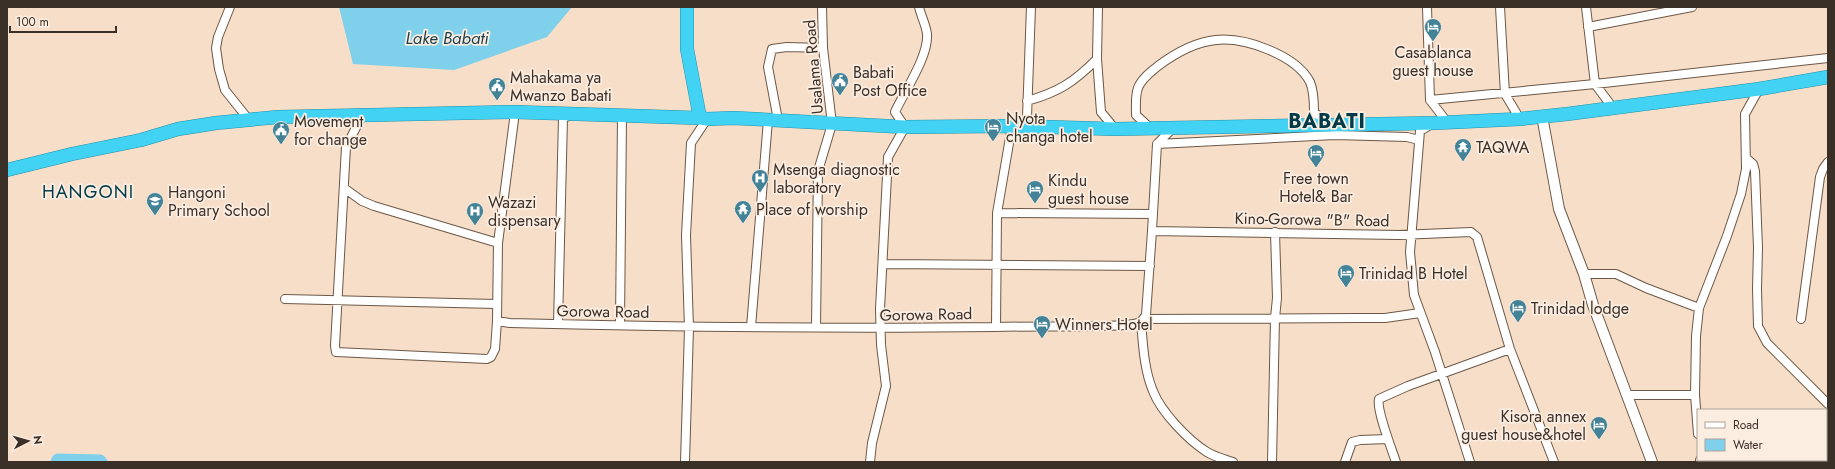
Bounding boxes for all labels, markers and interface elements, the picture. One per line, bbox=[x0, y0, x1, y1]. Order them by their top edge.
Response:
scale bar bbox=[10, 8, 116, 34]
text: 100 m bbox=[16, 13, 49, 31]
hotel icon: Casablanca guest house bbox=[1423, 17, 1443, 42]
street label: Usalama Road bbox=[798, 19, 829, 115]
water label: Lake Babati bbox=[405, 26, 489, 50]
place label: Casablanca guest house bbox=[1392, 41, 1474, 82]
place label: Babati Post Office bbox=[853, 61, 927, 102]
place label: Mahakama ya Mwanzo Babati bbox=[510, 66, 612, 107]
public building icon: Babati Post Office bbox=[830, 71, 850, 96]
public building icon: Mahakama ya Mwanzo Babati bbox=[487, 76, 507, 101]
place label: Nyota changa hotel bbox=[1006, 107, 1093, 148]
district label: BABATI bbox=[1288, 107, 1366, 136]
place label: Movement for change bbox=[294, 110, 367, 151]
hotel icon: Nyota changa hotel bbox=[983, 117, 1003, 142]
public building icon: Movement for change bbox=[271, 120, 291, 145]
place label: TAQWA bbox=[1476, 136, 1530, 159]
temple icon: TAQWA bbox=[1453, 137, 1473, 162]
hotel icon: Free town Hotel& Bar bbox=[1306, 143, 1326, 168]
place label: Msenga diagnostic laboratory bbox=[773, 158, 900, 199]
place label: Free town Hotel& Bar bbox=[1279, 167, 1353, 208]
hospital icon: Msenga diagnostic laboratory bbox=[750, 168, 770, 193]
place label: Kindu guest house bbox=[1048, 169, 1129, 210]
district label: HANGONI bbox=[42, 179, 134, 205]
hotel icon: Kindu guest house bbox=[1025, 179, 1045, 204]
place label: Hangoni Primary School bbox=[168, 181, 270, 222]
school or university icon: Hangoni Primary School bbox=[145, 191, 165, 216]
place label: Wazazi dispensary bbox=[488, 191, 562, 232]
place label: Place of worship bbox=[756, 198, 868, 221]
temple icon: Place of worship bbox=[733, 199, 753, 224]
hospital icon: Wazazi dispensary bbox=[465, 201, 485, 226]
street label: Kino-Gorowa "B" Road bbox=[1234, 207, 1390, 232]
place label: Trinidad B Hotel bbox=[1359, 262, 1468, 285]
hotel icon: Trinidad B Hotel bbox=[1336, 263, 1356, 288]
place label: Trinidad lodge bbox=[1531, 297, 1629, 320]
hotel icon: Trinidad lodge bbox=[1508, 298, 1528, 323]
street label: Gorowa Road bbox=[556, 299, 650, 324]
street label: Gorowa Road bbox=[879, 302, 973, 327]
place label: Winners Hotel bbox=[1055, 313, 1153, 336]
hotel icon: Winners Hotel bbox=[1032, 314, 1052, 339]
place label: Kisora annex guest house&hotel bbox=[1461, 405, 1586, 446]
legend bbox=[1697, 409, 1827, 461]
hotel icon: Kisora annex guest house&hotel bbox=[1589, 415, 1609, 440]
text: Road bbox=[1733, 416, 1759, 434]
north arrow bbox=[8, 421, 48, 461]
text: N bbox=[30, 435, 46, 445]
text: Water bbox=[1733, 436, 1764, 454]

